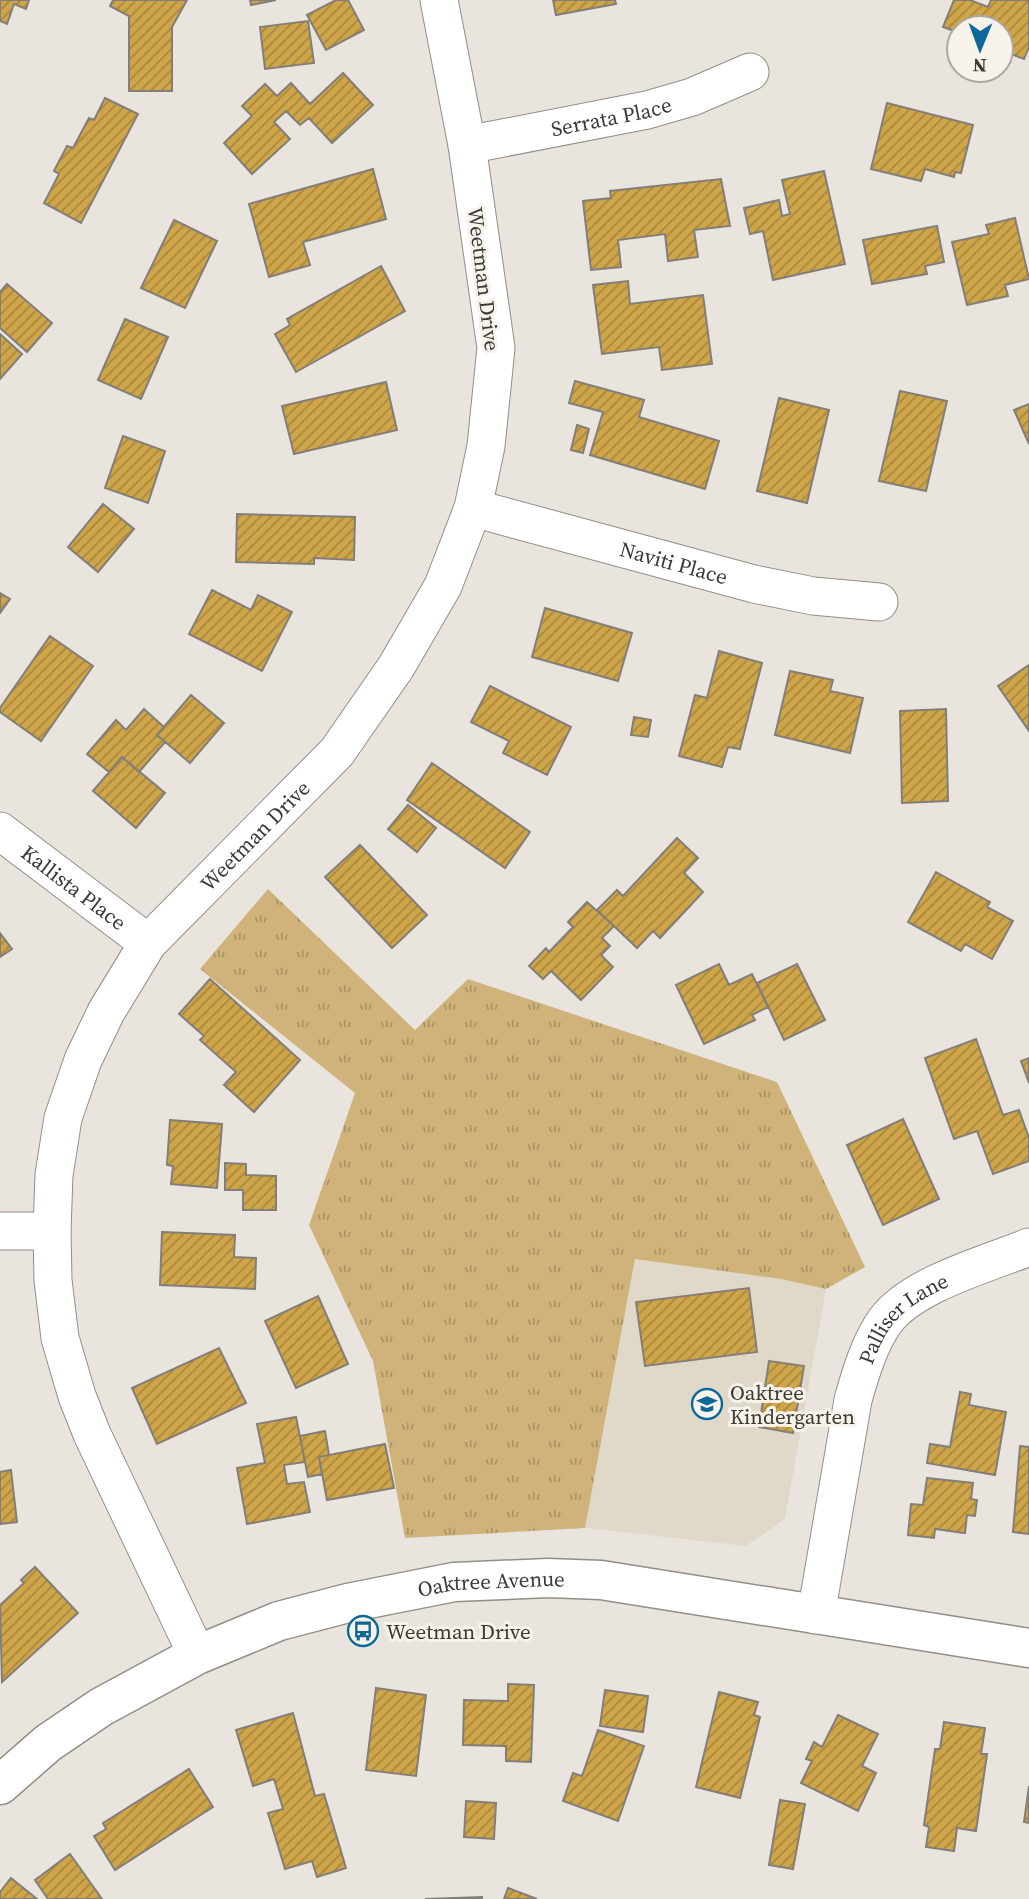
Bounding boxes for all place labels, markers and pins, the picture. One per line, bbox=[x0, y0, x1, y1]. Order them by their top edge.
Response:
place label: Oaktree Kindergarten bbox=[730, 1378, 855, 1431]
school or university icon: Oaktree Kindergarten bbox=[690, 1387, 724, 1421]
bus stop icon: Weetman Drive bbox=[346, 1614, 380, 1648]
place label: Weetman Drive bbox=[386, 1617, 531, 1646]

